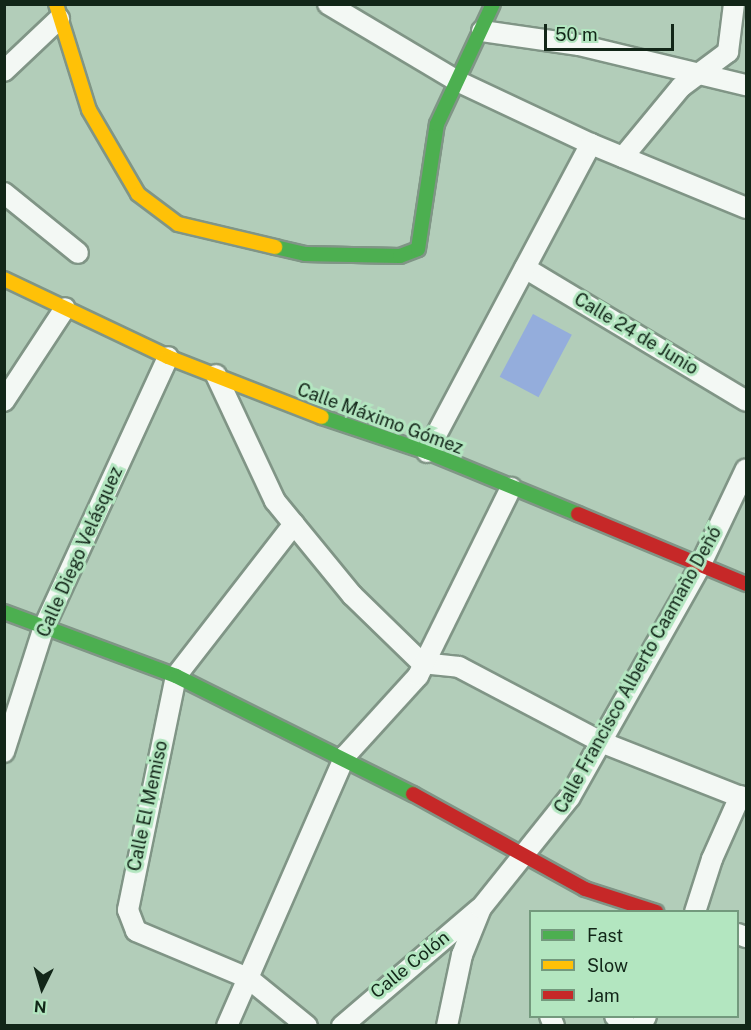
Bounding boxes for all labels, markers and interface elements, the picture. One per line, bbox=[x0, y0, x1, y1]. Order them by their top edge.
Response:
scale bar bbox=[547, 12, 678, 50]
text: 50 m bbox=[555, 24, 598, 45]
street label: Calle 24 de Junio bbox=[570, 288, 702, 380]
street label: Calle Máximo Gómez bbox=[294, 379, 466, 459]
street label: Calle Diego Velásquez bbox=[32, 463, 128, 641]
street label: Calle Francisco Alberto Caamaño Deñó bbox=[550, 523, 726, 817]
street label: Calle El Memiso bbox=[124, 739, 172, 873]
legend bbox=[529, 910, 739, 1018]
text: Fast bbox=[587, 925, 623, 946]
street label: Calle Colón bbox=[366, 927, 454, 1003]
text: Slow bbox=[587, 955, 628, 976]
north arrow bbox=[12, 958, 72, 1018]
text: Jam bbox=[587, 985, 620, 1006]
text: N bbox=[33, 996, 47, 1016]

